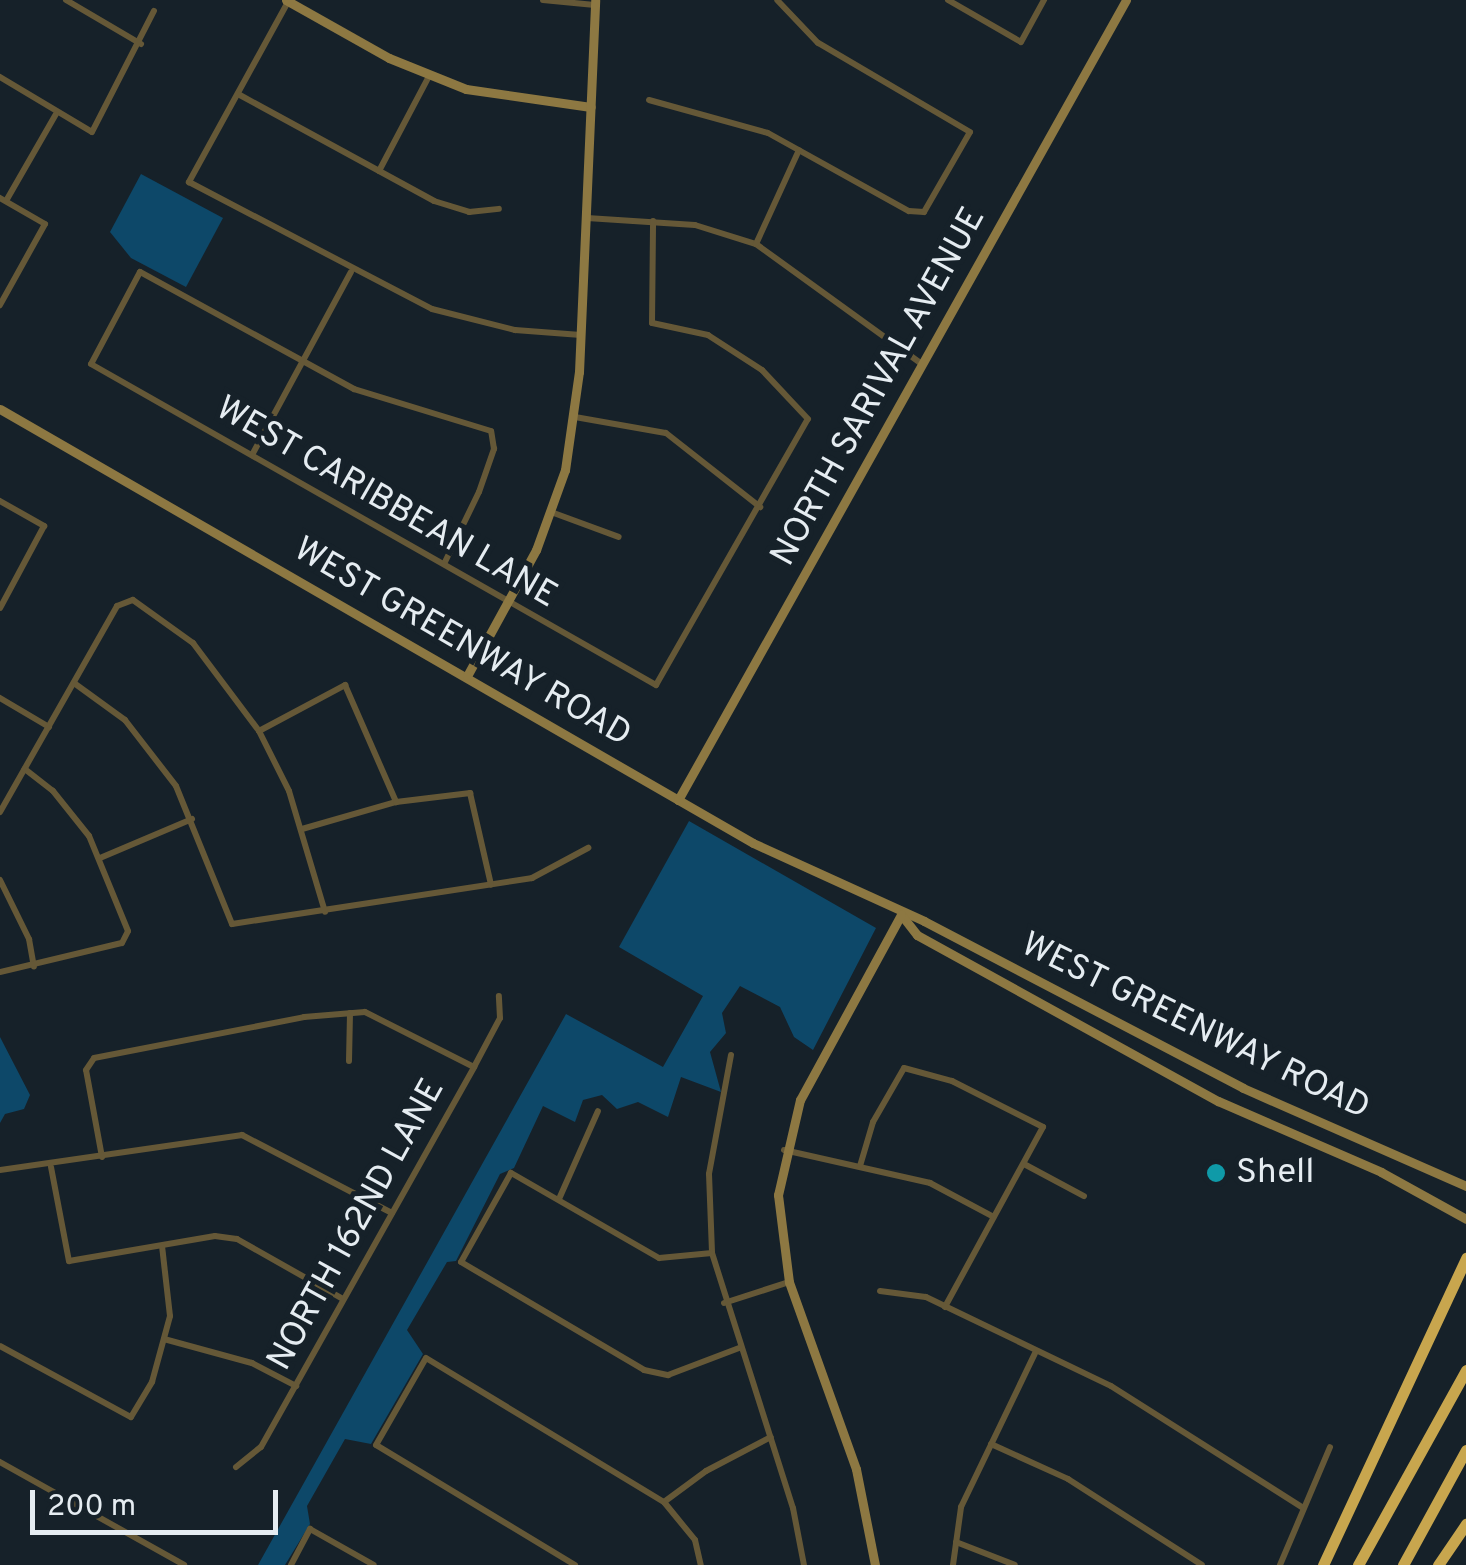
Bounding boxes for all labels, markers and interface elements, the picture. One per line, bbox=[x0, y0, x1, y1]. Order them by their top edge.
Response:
street label: NORTH SARIVAL AVENUE bbox=[762, 199, 996, 575]
street label: WEST CARIBBEAN LANE bbox=[207, 388, 565, 618]
street label: WEST GREENWAY ROAD bbox=[285, 529, 639, 757]
street label: WEST GREENWAY ROAD bbox=[1013, 924, 1377, 1130]
street label: NORTH 162ND LANE bbox=[259, 1072, 455, 1378]
place label: Shell bbox=[1236, 1152, 1314, 1194]
marker: Shell bbox=[1205, 1162, 1227, 1184]
scale bar bbox=[35, 1470, 282, 1532]
text: 200 m bbox=[47, 1489, 136, 1526]

